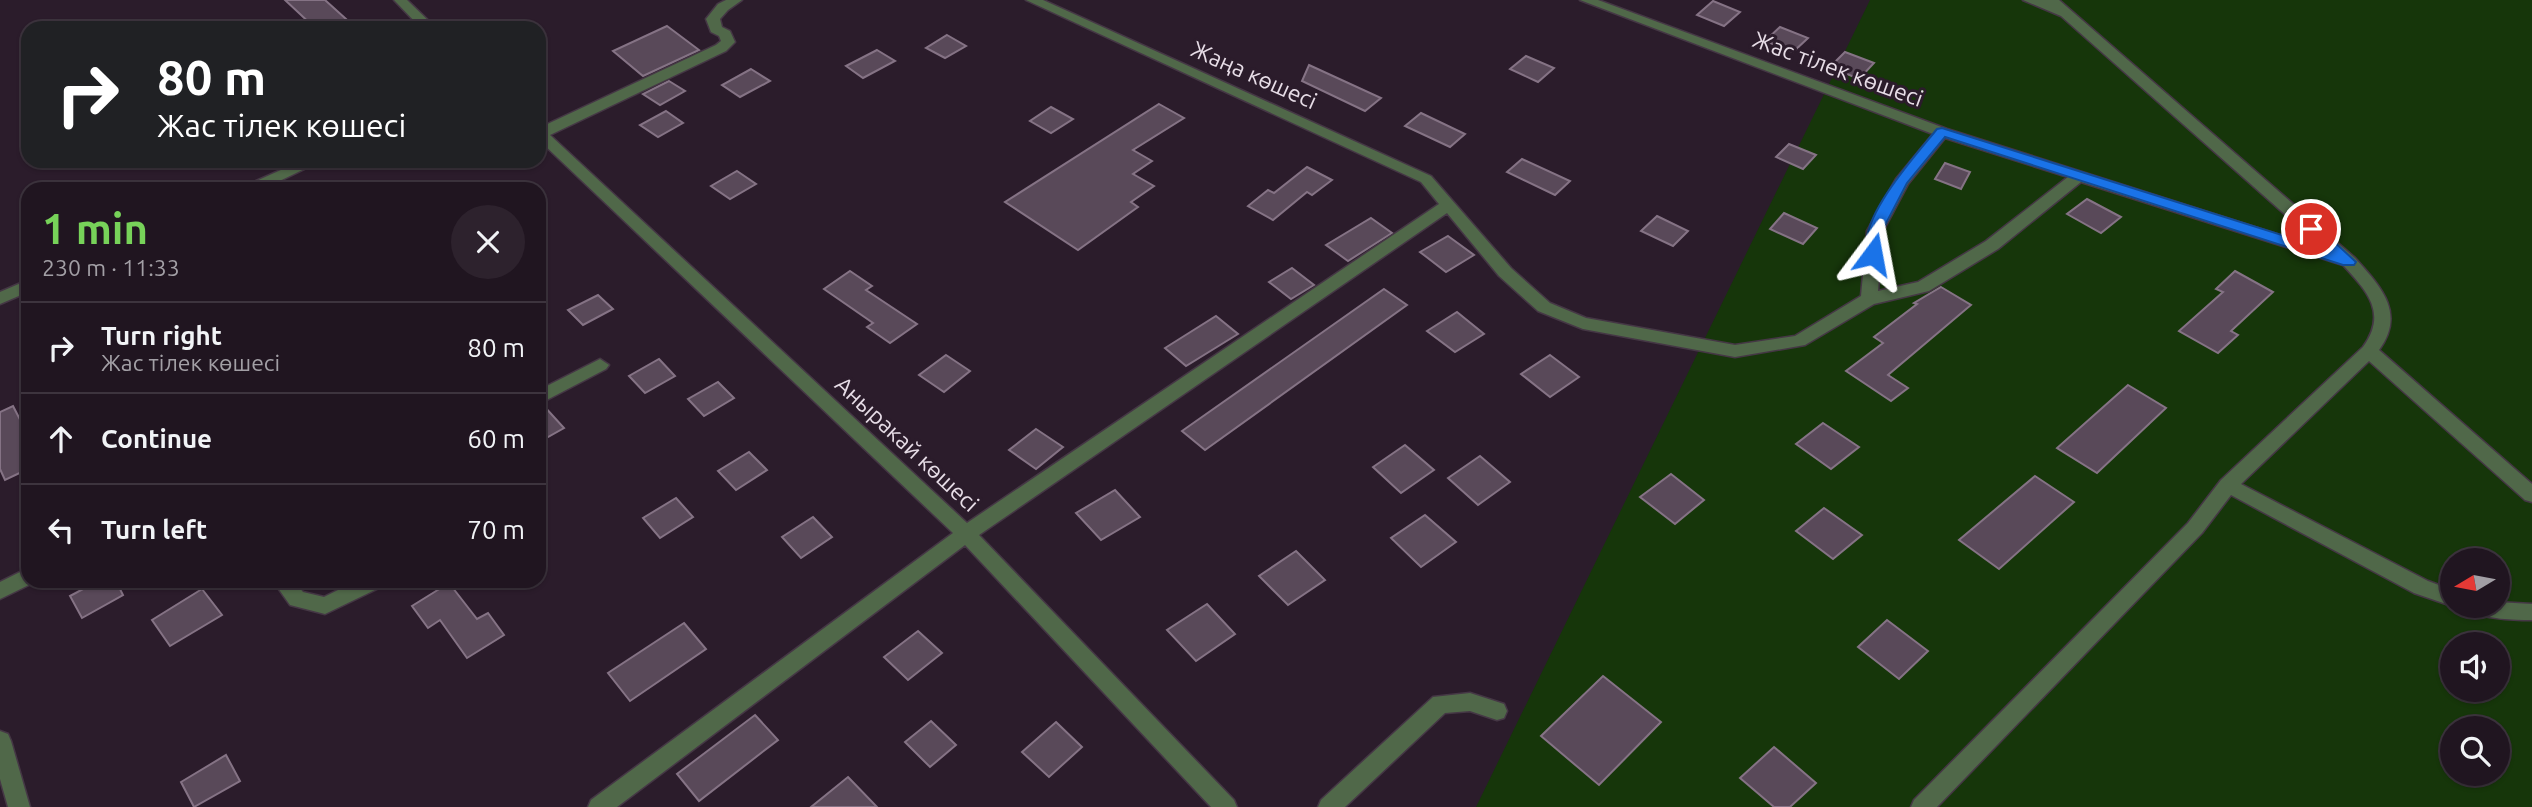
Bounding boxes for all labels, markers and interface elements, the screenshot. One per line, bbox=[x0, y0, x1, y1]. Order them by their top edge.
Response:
street label: Жас тілек көшесі bbox=[1750, 26, 1927, 111]
street label: Жаңа көшесі bbox=[1188, 36, 1321, 113]
icon: right bbox=[42, 49, 133, 140]
text: 80 m bbox=[157, 49, 266, 104]
text: Жас тілек көшесі bbox=[157, 107, 406, 143]
pin bbox=[2281, 199, 2341, 259]
text: 1 min bbox=[42, 205, 148, 252]
button: close bbox=[451, 205, 525, 279]
icon: arrive bbox=[2292, 210, 2330, 248]
position arrow bbox=[1836, 217, 1910, 291]
text: 230 m · 11:33 bbox=[42, 255, 180, 280]
text: Turn right bbox=[101, 321, 222, 350]
icon: right bbox=[42, 329, 80, 367]
text: 80 m bbox=[467, 333, 525, 362]
text: Жас тілек көшесі bbox=[101, 350, 280, 375]
street label: Аныракай көшесі bbox=[831, 371, 984, 516]
icon: ahead bbox=[42, 420, 80, 458]
text: Continue bbox=[101, 424, 212, 453]
text: 60 m bbox=[467, 424, 525, 453]
icon: left bbox=[42, 511, 80, 549]
text: Turn left bbox=[101, 515, 207, 544]
text: 70 m bbox=[467, 515, 525, 544]
north arrow bbox=[2440, 548, 2510, 618]
map controls bbox=[2440, 548, 2510, 786]
button: sound bbox=[2440, 632, 2510, 702]
button: search bbox=[2440, 716, 2510, 786]

